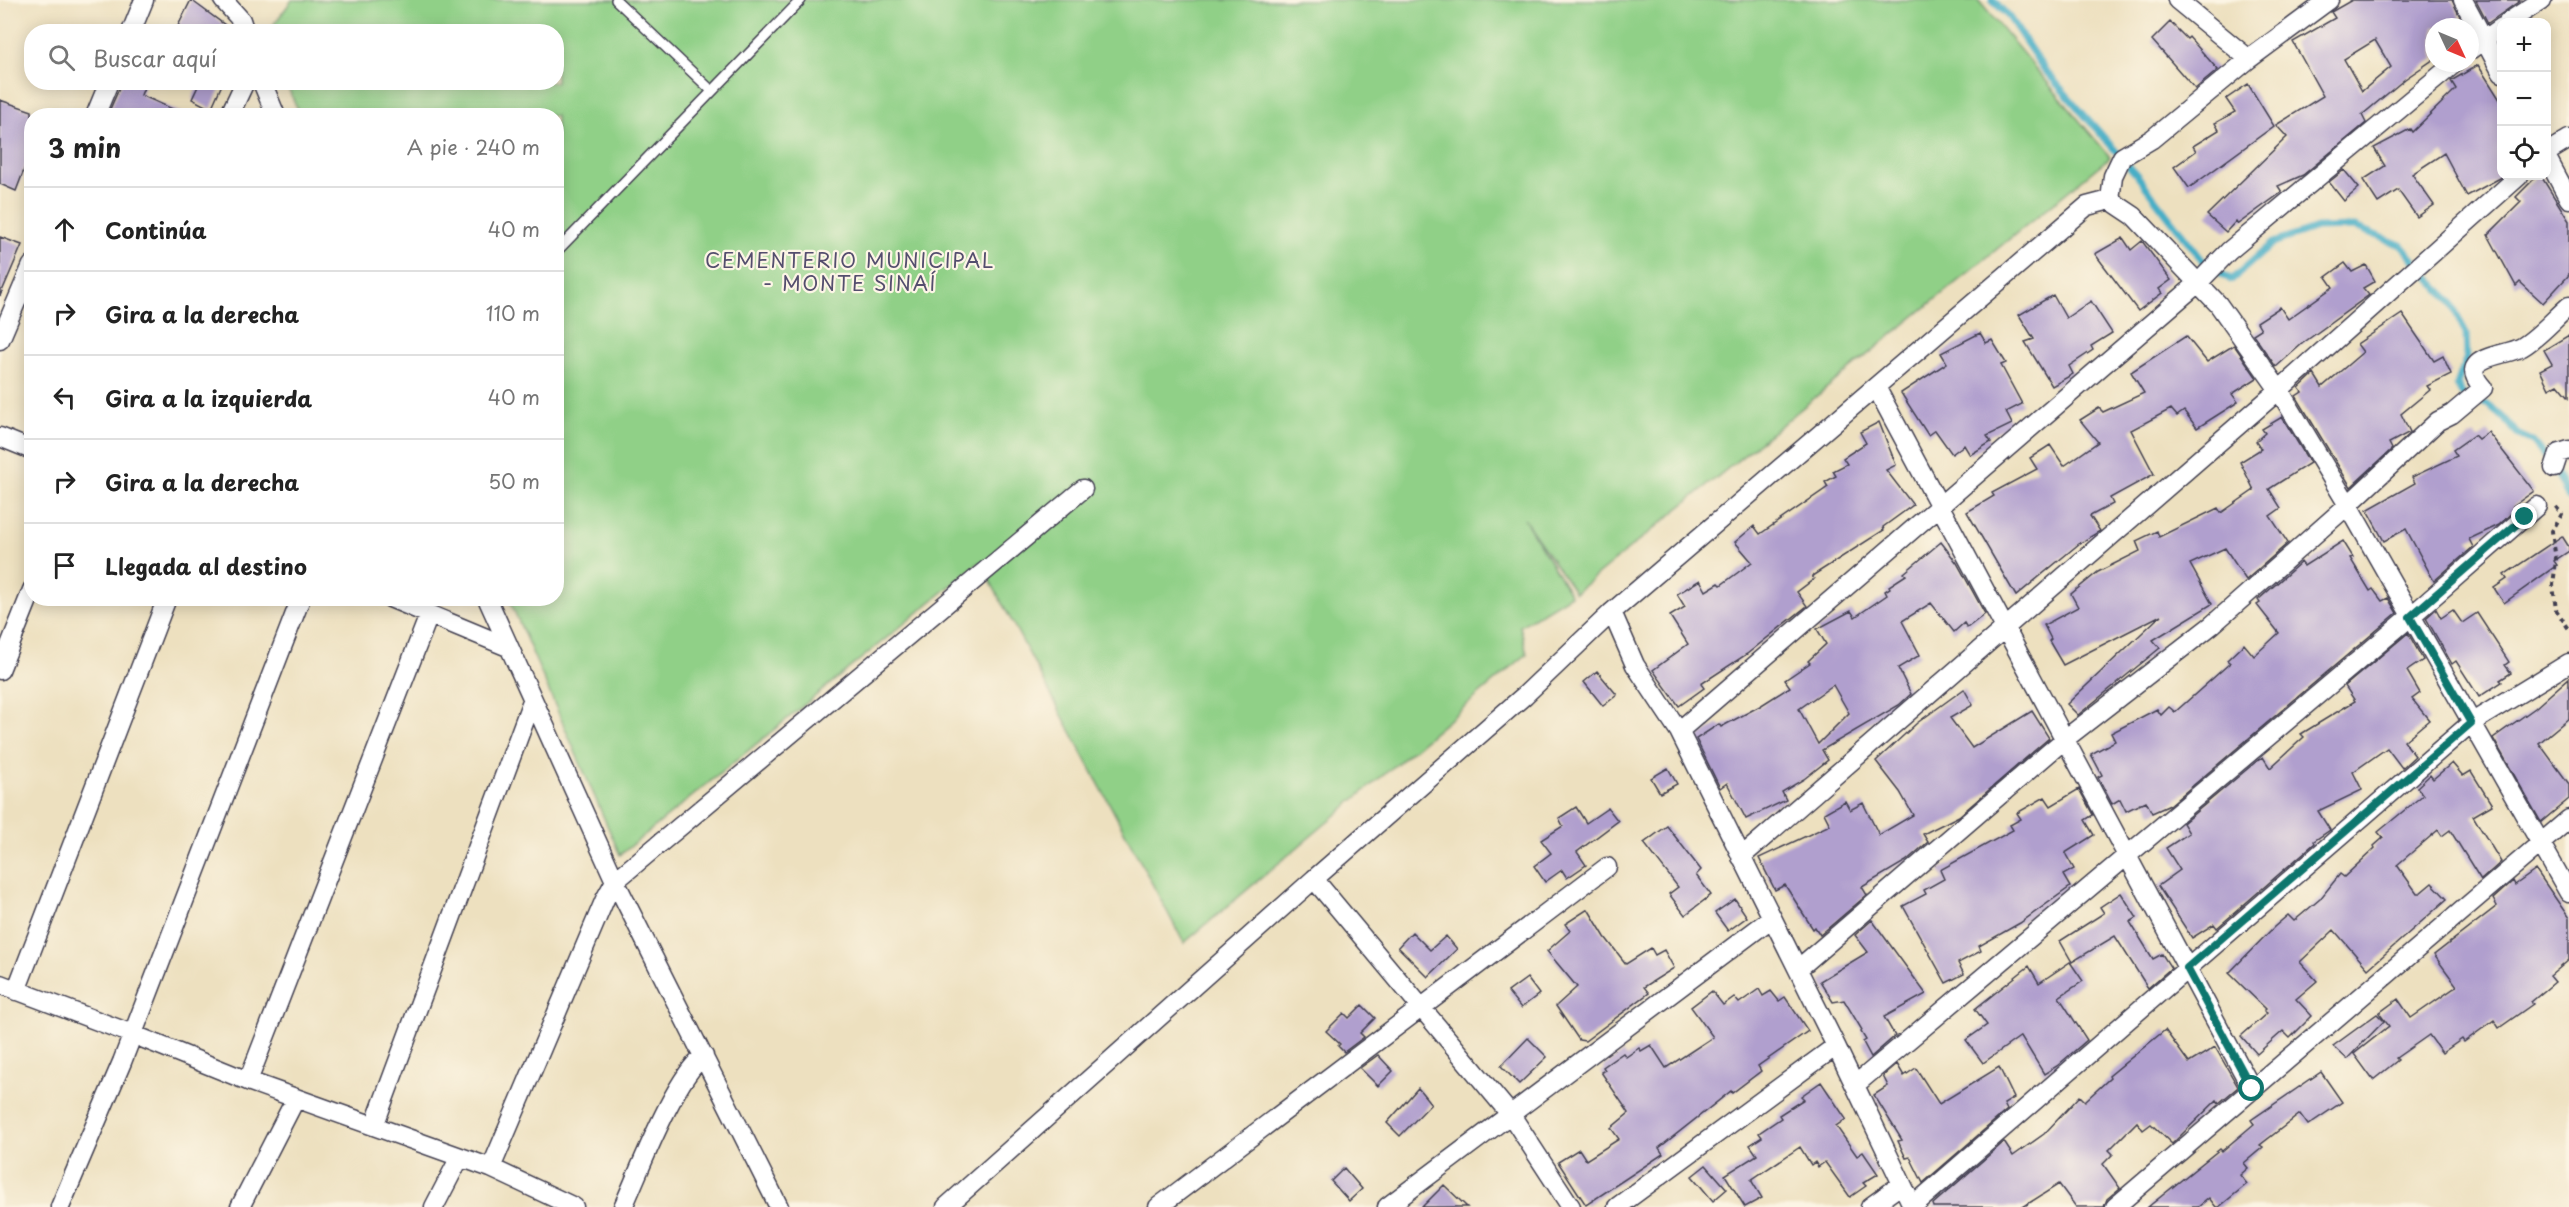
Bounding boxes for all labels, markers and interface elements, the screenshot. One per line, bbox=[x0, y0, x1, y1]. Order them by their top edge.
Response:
north arrow bbox=[2425, 18, 2479, 72]
map controls bbox=[2497, 18, 2551, 180]
button: + bbox=[2497, 18, 2551, 72]
search box bbox=[24, 24, 564, 90]
icon: search bbox=[45, 41, 78, 74]
text: Buscar aquí bbox=[93, 41, 217, 74]
button: − bbox=[2497, 72, 2551, 126]
button: locate bbox=[2497, 126, 2551, 180]
text: 3 min bbox=[48, 128, 121, 167]
text: A pie · 240 m bbox=[407, 132, 540, 162]
icon: ahead bbox=[48, 213, 81, 246]
text: Continúa bbox=[105, 213, 207, 246]
text: 40 m bbox=[488, 214, 540, 244]
district label: CEMENTERIO MUNICIPAL - MONTE SINAÍ bbox=[705, 245, 995, 298]
icon: right bbox=[48, 297, 81, 330]
text: Gira a la derecha bbox=[105, 297, 299, 330]
text: 110 m bbox=[486, 298, 540, 328]
icon: left bbox=[48, 381, 81, 414]
text: Gira a la izquierda bbox=[105, 381, 312, 414]
text: 40 m bbox=[488, 382, 540, 412]
icon: right bbox=[48, 465, 81, 498]
text: Gira a la derecha bbox=[105, 465, 299, 498]
text: 50 m bbox=[488, 466, 540, 496]
route end bbox=[2511, 503, 2537, 529]
icon: arrive bbox=[48, 549, 81, 582]
text: Llegada al destino bbox=[105, 549, 307, 582]
route start bbox=[2238, 1075, 2264, 1101]

